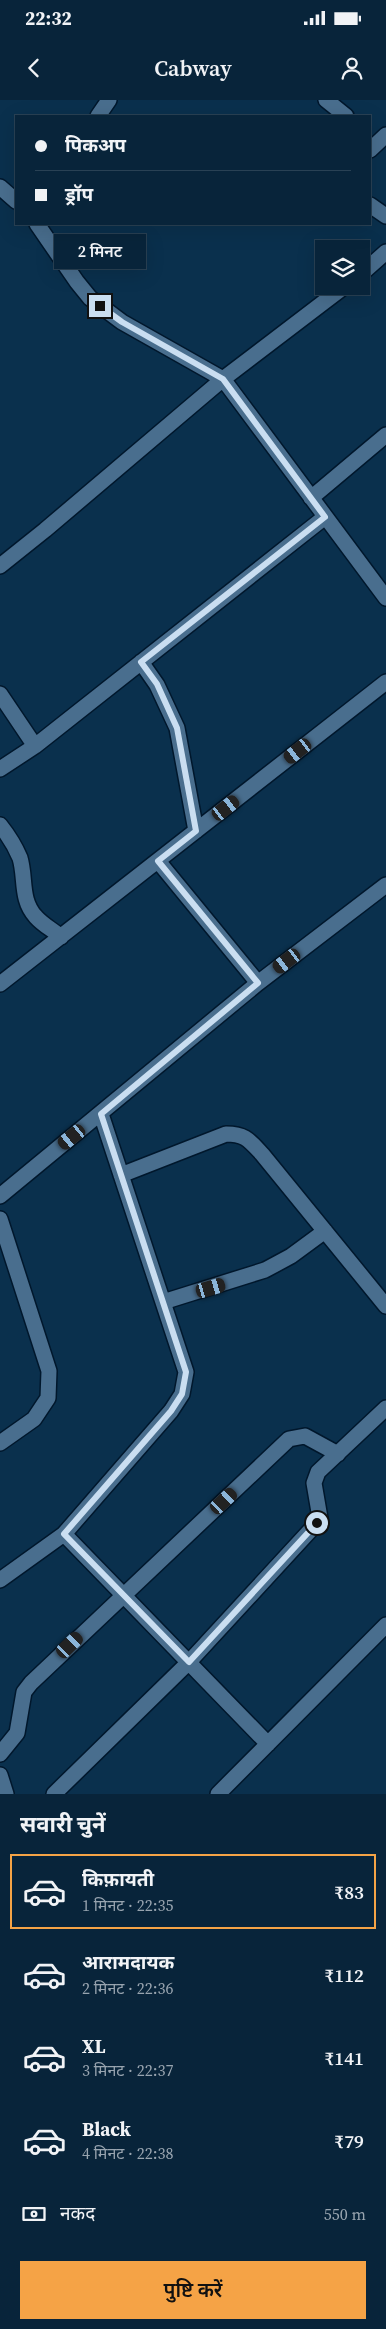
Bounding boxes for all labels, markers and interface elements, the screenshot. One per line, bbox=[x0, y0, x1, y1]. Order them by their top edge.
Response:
text: 22:32 bbox=[25, 5, 72, 31]
text: Cabway bbox=[154, 53, 232, 83]
icon: back bbox=[20, 54, 48, 82]
icon: person bbox=[338, 54, 366, 82]
text: पिकअप bbox=[65, 132, 126, 158]
text: ड्रॉप bbox=[65, 181, 93, 207]
callout: 2 मिनट bbox=[54, 234, 146, 268]
text: 2 मिनट bbox=[78, 240, 122, 262]
map controls bbox=[315, 240, 370, 295]
button: layers bbox=[315, 240, 370, 295]
route end bbox=[89, 295, 111, 317]
car bbox=[281, 736, 314, 766]
car bbox=[209, 793, 242, 823]
car bbox=[270, 946, 303, 976]
car bbox=[55, 1122, 88, 1152]
car bbox=[194, 1277, 227, 1299]
car bbox=[207, 1485, 240, 1517]
route start bbox=[306, 1512, 328, 1534]
car bbox=[53, 1629, 86, 1661]
text: सवारी चुनें bbox=[20, 1809, 106, 1839]
text: किफ़ायती bbox=[82, 1866, 154, 1892]
icon: car bbox=[22, 1869, 67, 1914]
text: ₹83 bbox=[334, 1879, 364, 1905]
text: 1 मिनट · 22:35 bbox=[82, 1894, 173, 1916]
text: आरामदायक bbox=[82, 1949, 174, 1975]
icon: car bbox=[22, 1952, 67, 1997]
text: ₹112 bbox=[324, 1962, 364, 1988]
text: 2 मिनट · 22:36 bbox=[82, 1977, 173, 1999]
text: XL bbox=[82, 2033, 105, 2059]
icon: car bbox=[22, 2035, 67, 2080]
text: ₹141 bbox=[324, 2045, 364, 2071]
text: 3 मिनट · 22:37 bbox=[82, 2059, 173, 2081]
text: Black bbox=[82, 2116, 131, 2142]
icon: car bbox=[22, 2118, 67, 2163]
text: ₹79 bbox=[334, 2128, 364, 2154]
text: 4 मिनट · 22:38 bbox=[82, 2142, 173, 2164]
icon: cash bbox=[20, 2200, 48, 2228]
text: नकद bbox=[60, 2200, 95, 2226]
text: 550 m bbox=[324, 2203, 366, 2225]
button: पुष्टि करें bbox=[20, 2261, 366, 2319]

